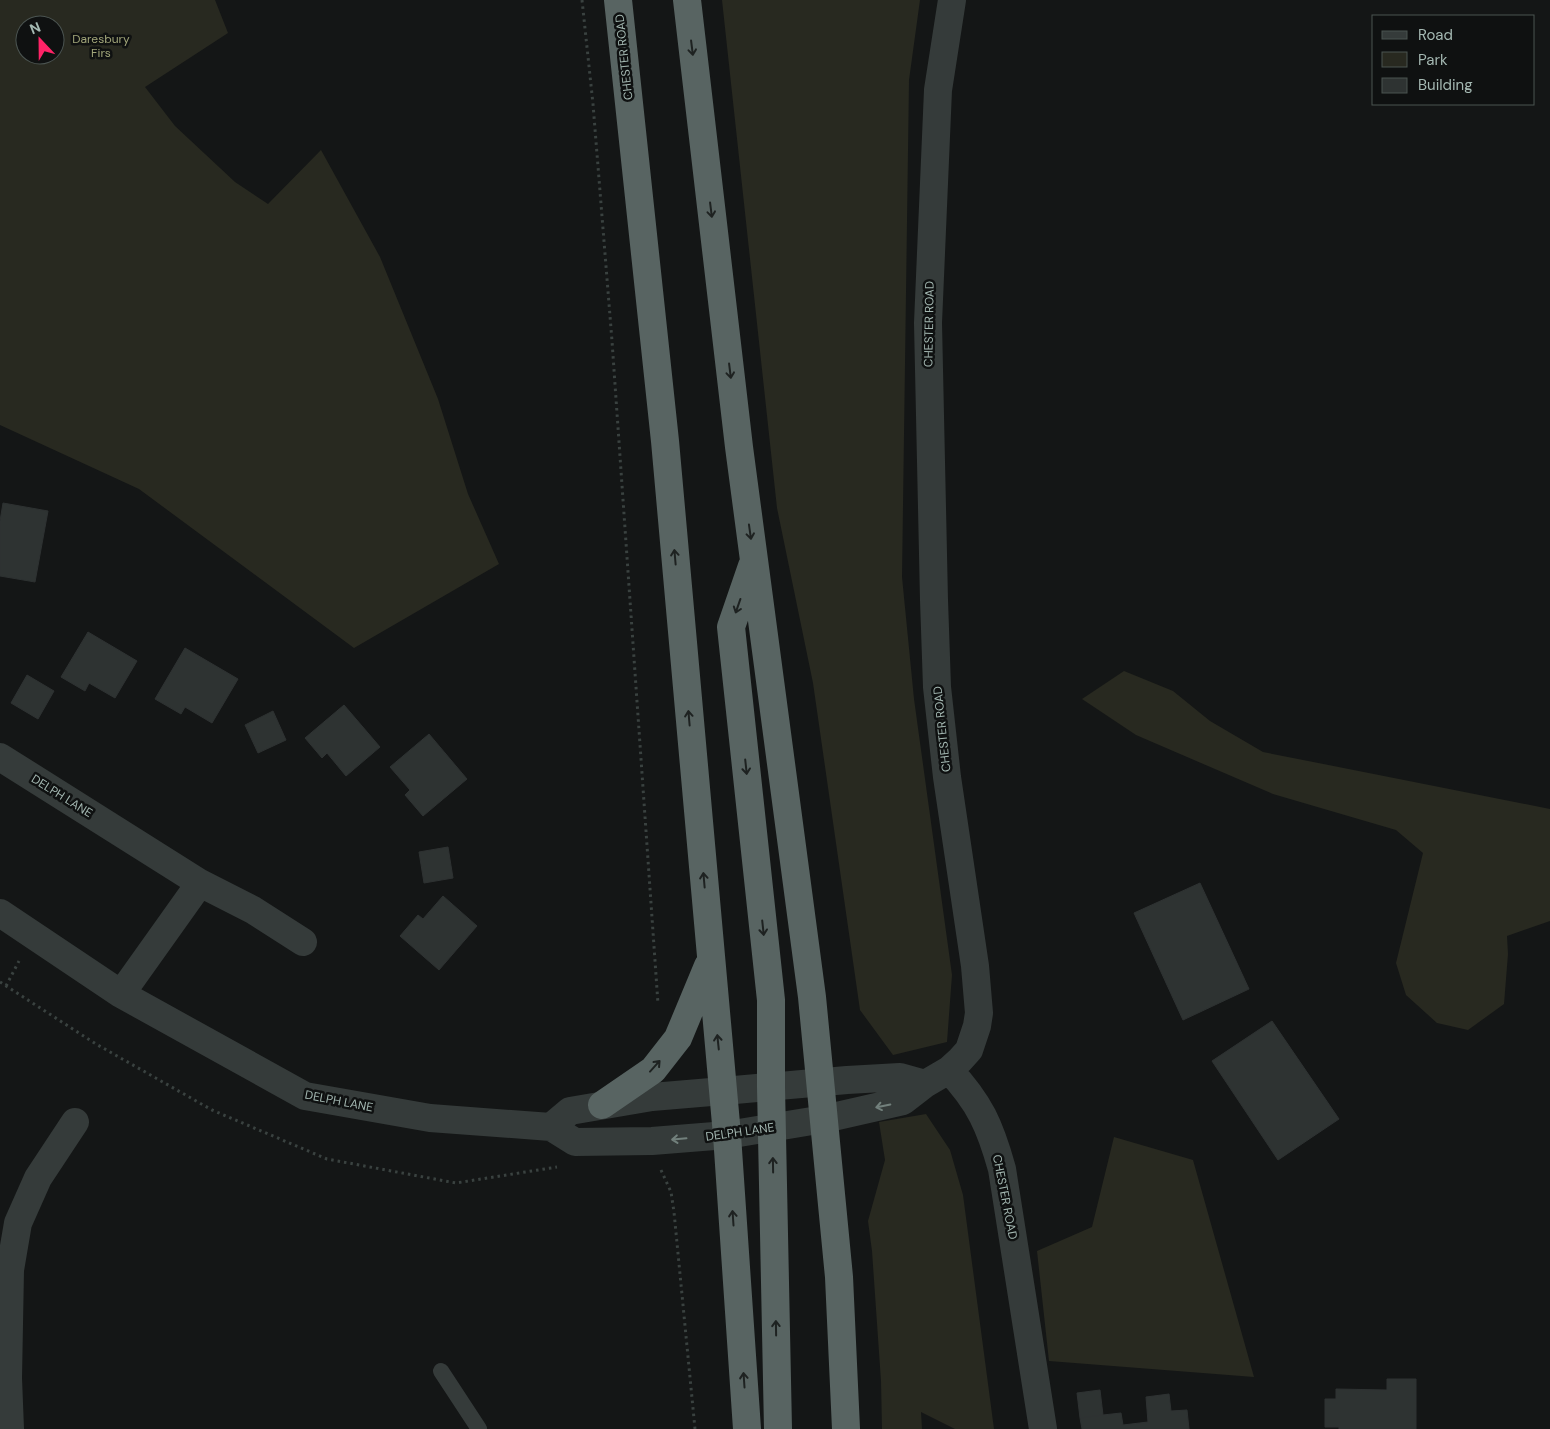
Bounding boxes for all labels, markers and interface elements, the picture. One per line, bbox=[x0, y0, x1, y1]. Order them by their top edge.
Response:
street label: CHESTER ROAD bbox=[612, 13, 636, 101]
north arrow bbox=[15, 15, 65, 65]
legend bbox=[1372, 15, 1535, 105]
text: N bbox=[27, 18, 43, 38]
text: Road bbox=[1418, 25, 1453, 45]
park label: Daresbury Firs bbox=[72, 31, 130, 61]
one-way arrow bbox=[687, 40, 697, 56]
text: Park bbox=[1418, 50, 1448, 70]
text: Building bbox=[1418, 75, 1473, 95]
one-way arrow bbox=[706, 202, 716, 218]
street label: CHESTER ROAD bbox=[920, 281, 938, 367]
one-way arrow bbox=[725, 363, 735, 379]
one-way arrow bbox=[745, 524, 755, 540]
one-way arrow bbox=[670, 549, 680, 565]
one-way arrow bbox=[733, 598, 742, 613]
street label: CHESTER ROAD bbox=[930, 685, 954, 773]
one-way arrow bbox=[684, 711, 694, 727]
one-way arrow bbox=[741, 758, 751, 774]
street label: DELPH LANE bbox=[28, 771, 96, 821]
one-way arrow bbox=[699, 873, 708, 889]
one-way arrow bbox=[758, 920, 768, 936]
one-way arrow bbox=[713, 1034, 723, 1050]
one-way arrow bbox=[650, 1060, 661, 1073]
street label: DELPH LANE bbox=[304, 1087, 375, 1115]
one-way arrow bbox=[875, 1102, 891, 1111]
street label: DELPH LANE bbox=[705, 1119, 776, 1145]
one-way arrow bbox=[671, 1134, 687, 1144]
street label: CHESTER ROAD bbox=[989, 1153, 1021, 1241]
one-way arrow bbox=[768, 1158, 777, 1174]
one-way arrow bbox=[728, 1210, 737, 1226]
one-way arrow bbox=[771, 1320, 780, 1336]
one-way arrow bbox=[739, 1373, 748, 1389]

